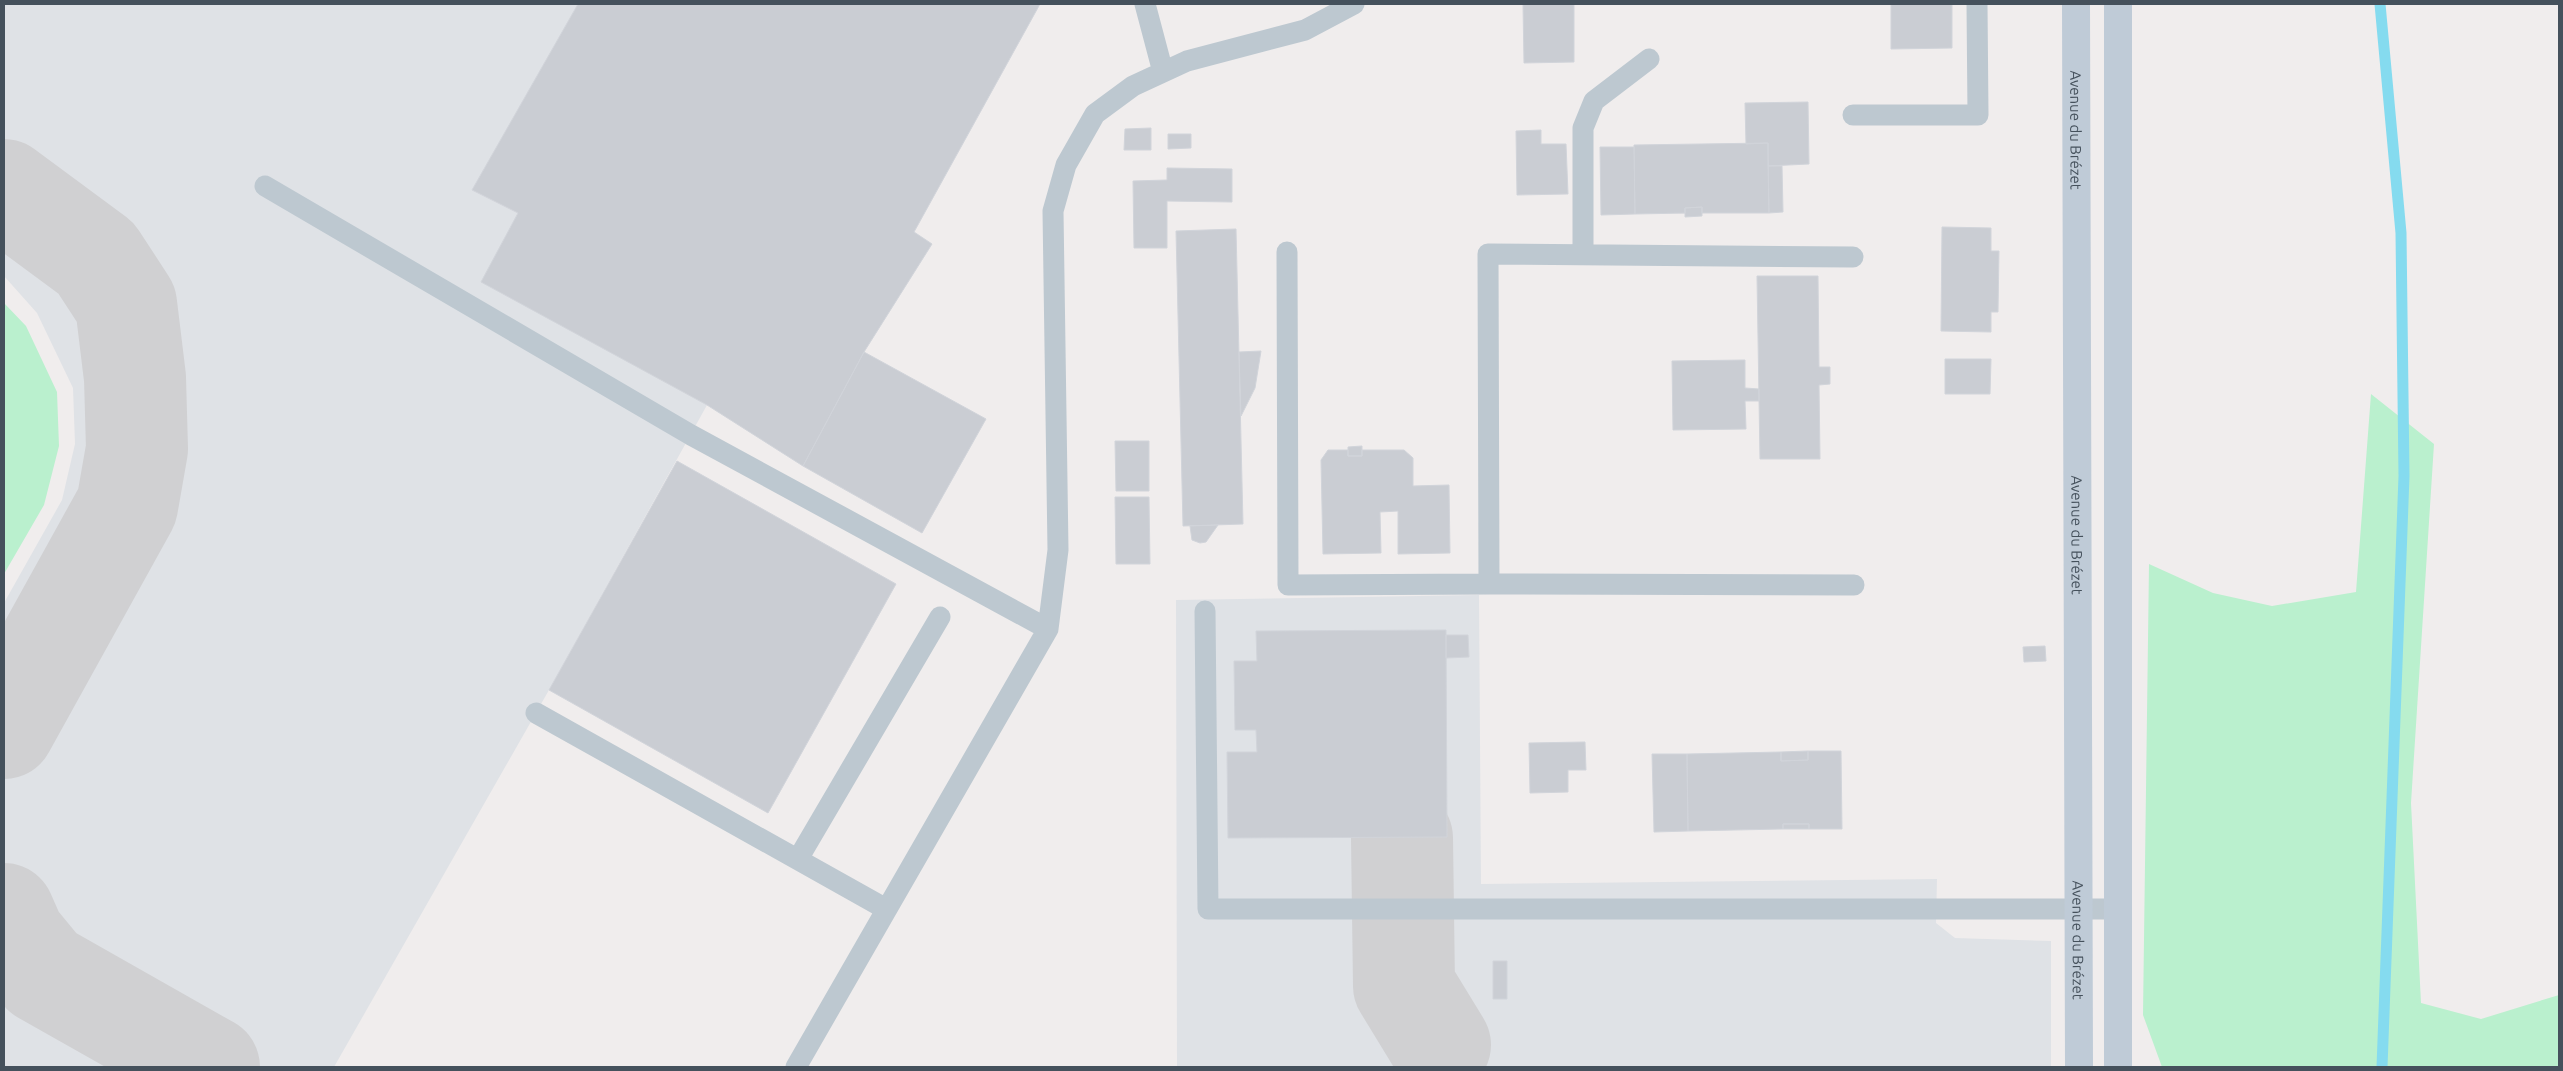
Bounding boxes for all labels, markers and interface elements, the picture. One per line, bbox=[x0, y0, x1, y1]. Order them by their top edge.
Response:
street label: Avenue du Brézet bbox=[2068, 70, 2085, 190]
street label: Avenue du Brézet bbox=[2069, 475, 2086, 595]
street label: Avenue du Brézet bbox=[2070, 880, 2087, 1000]

